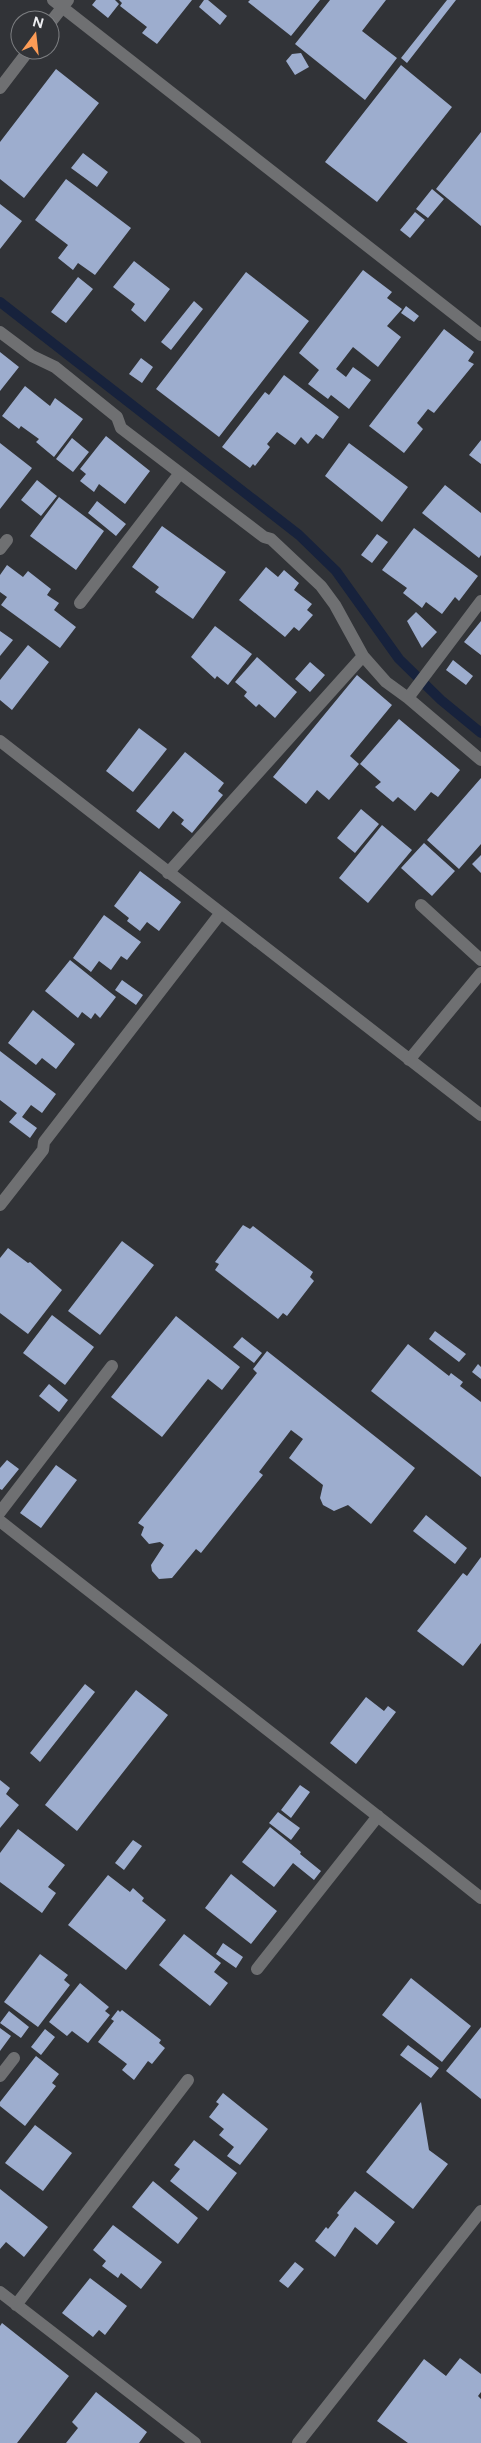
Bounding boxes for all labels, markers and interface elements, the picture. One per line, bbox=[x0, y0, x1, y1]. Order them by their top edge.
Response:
north arrow bbox=[10, 10, 60, 60]
text: N bbox=[31, 13, 46, 33]

